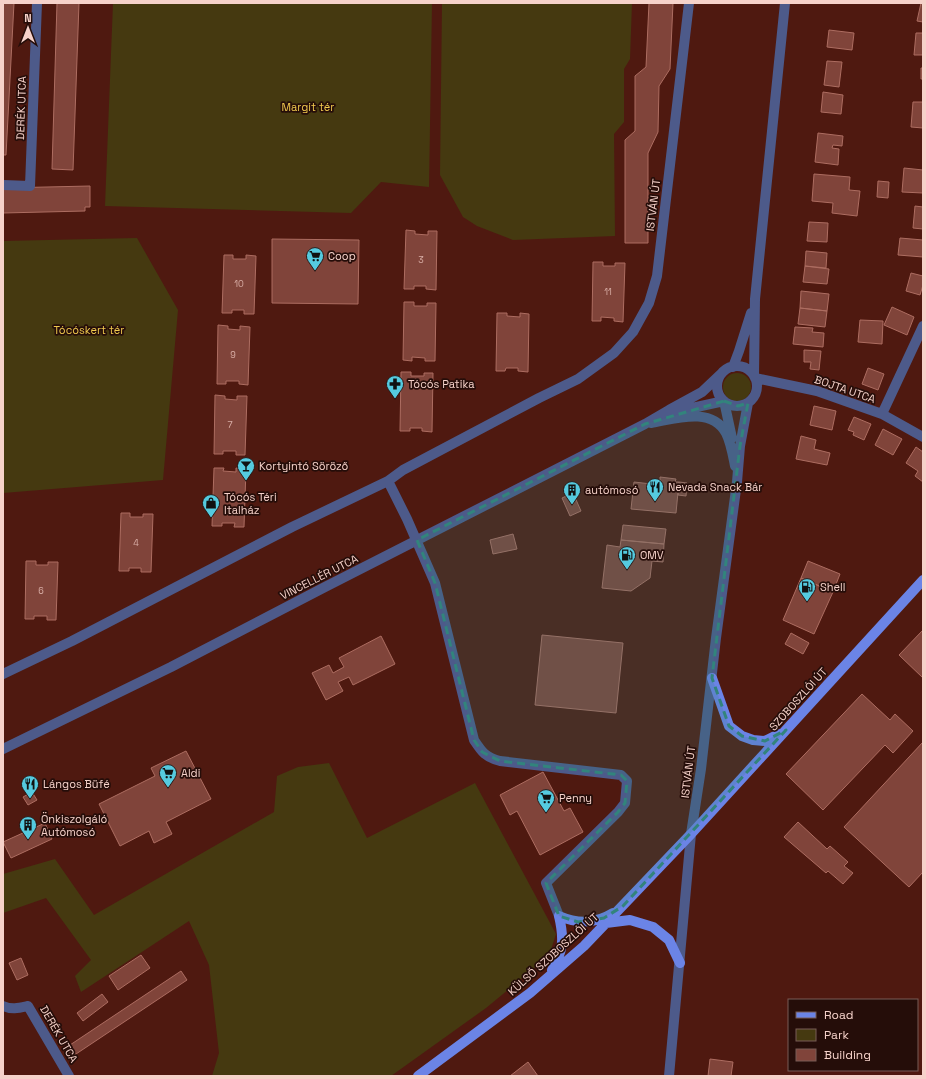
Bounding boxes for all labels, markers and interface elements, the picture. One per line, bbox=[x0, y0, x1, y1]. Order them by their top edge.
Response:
north arrow bbox=[8, 8, 48, 48]
text: N bbox=[24, 11, 32, 25]
street label: DERÉK UTCA bbox=[13, 76, 29, 140]
park label: Margit tér bbox=[282, 100, 334, 114]
street label: ISTVÁN ÚT bbox=[642, 177, 663, 232]
supermarket icon: Coop bbox=[305, 246, 325, 271]
place label: Coop bbox=[328, 249, 356, 263]
house number: 3 bbox=[418, 254, 424, 266]
house number: 10 bbox=[234, 278, 244, 290]
house number: 11 bbox=[604, 286, 612, 298]
park label: Tócóskert tér bbox=[53, 323, 125, 337]
house number: 9 bbox=[230, 349, 236, 361]
street label: BOJTA UTCA bbox=[813, 372, 877, 406]
pharmacy icon: Tócós Patika bbox=[385, 374, 405, 399]
place label: Tócós Patika bbox=[408, 377, 475, 391]
house number: 7 bbox=[227, 419, 233, 431]
bar icon: Kortyintó Söröző bbox=[236, 456, 256, 481]
place label: Kortyintó Söröző bbox=[259, 459, 349, 473]
restaurant icon: Nevada Snack Bár bbox=[645, 477, 665, 502]
building icon: autómosó bbox=[562, 480, 582, 505]
place label: Nevada Snack Bár bbox=[668, 480, 762, 494]
place label: autómosó bbox=[585, 483, 639, 497]
place label: Tócós Téri Italház bbox=[224, 490, 277, 517]
shop icon: Tócós Téri Italház bbox=[201, 493, 221, 518]
house number: 4 bbox=[133, 537, 139, 549]
fuel station icon: OMV bbox=[617, 545, 637, 570]
place label: OMV bbox=[640, 548, 664, 562]
street label: VINCELLÉR UTCA bbox=[278, 551, 360, 603]
fuel station icon: Shell bbox=[797, 577, 817, 602]
place label: Shell bbox=[820, 580, 845, 594]
house number: 6 bbox=[38, 585, 44, 597]
street label: SZOBOSZLÓI ÚT bbox=[765, 663, 830, 733]
street label: ISTVÁN ÚT bbox=[677, 744, 698, 799]
supermarket icon: Aldi bbox=[158, 763, 178, 788]
place label: Aldi bbox=[181, 766, 201, 780]
restaurant icon: Lángos Büfé bbox=[20, 774, 40, 799]
place label: Lángos Büfé bbox=[43, 777, 110, 791]
supermarket icon: Penny bbox=[536, 788, 556, 813]
place label: Penny bbox=[559, 791, 592, 805]
place label: Önkiszolgáló Autómosó bbox=[41, 811, 108, 839]
building icon: Önkiszolgáló Autómosó bbox=[18, 815, 38, 840]
street label: KÜLSŐ SZOBOSZLÓI ÚT bbox=[504, 909, 602, 998]
legend bbox=[788, 999, 918, 1071]
street label: DERÉK UTCA bbox=[37, 1003, 81, 1065]
text: Road bbox=[824, 1007, 853, 1023]
text: Park bbox=[824, 1027, 849, 1043]
text: Building bbox=[824, 1047, 871, 1063]

